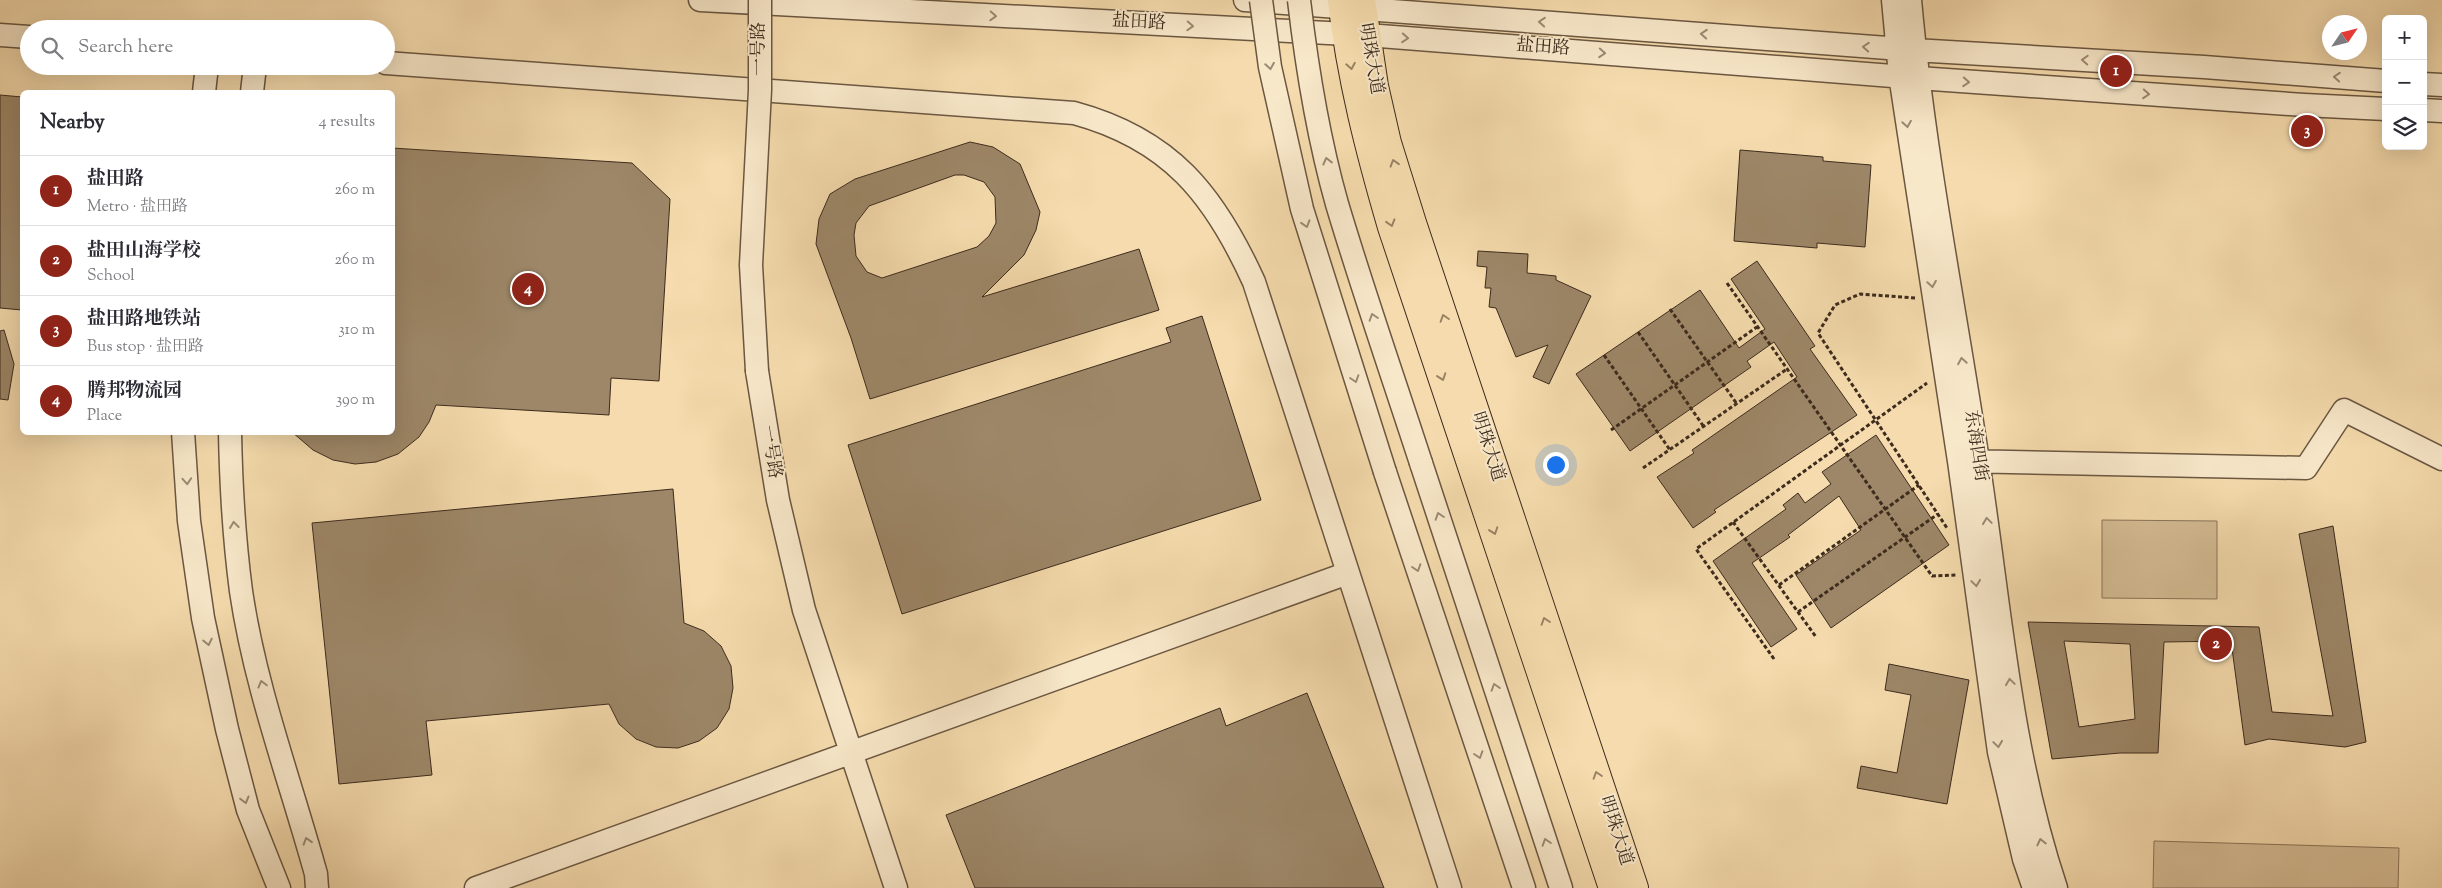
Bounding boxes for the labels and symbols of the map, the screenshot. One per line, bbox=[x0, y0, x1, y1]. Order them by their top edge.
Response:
street label: 盐田路 bbox=[1111, 9, 1167, 37]
one-way arrow bbox=[990, 10, 998, 21]
north arrow bbox=[2322, 15, 2367, 60]
one-way arrow bbox=[1537, 16, 1545, 27]
one-way arrow bbox=[1187, 21, 1195, 32]
street label: 明珠大道 bbox=[1351, 21, 1389, 97]
street label: 一号路 bbox=[747, 22, 773, 76]
one-way arrow bbox=[1699, 29, 1707, 40]
one-way arrow bbox=[1401, 32, 1409, 43]
street label: 盐田路 bbox=[1515, 33, 1571, 63]
one-way arrow bbox=[1861, 41, 1869, 52]
one-way arrow bbox=[1598, 47, 1606, 58]
pin: 1 bbox=[2100, 52, 2132, 90]
one-way arrow bbox=[2081, 55, 2089, 66]
one-way arrow bbox=[1346, 61, 1356, 70]
one-way arrow bbox=[1264, 62, 1275, 70]
one-way arrow bbox=[2333, 72, 2341, 83]
one-way arrow bbox=[1963, 76, 1971, 87]
one-way arrow bbox=[2142, 89, 2150, 100]
pin: 3 bbox=[2291, 112, 2323, 150]
one-way arrow bbox=[1902, 119, 1912, 128]
one-way arrow bbox=[1322, 157, 1333, 166]
one-way arrow bbox=[1389, 159, 1399, 168]
one-way arrow bbox=[1385, 218, 1395, 227]
one-way arrow bbox=[1301, 219, 1311, 228]
pin: 4 bbox=[512, 270, 544, 308]
one-way arrow bbox=[1926, 280, 1936, 289]
one-way arrow bbox=[1369, 313, 1379, 322]
one-way arrow bbox=[1440, 314, 1450, 322]
one-way arrow bbox=[1958, 356, 1968, 365]
one-way arrow bbox=[1436, 373, 1446, 381]
one-way arrow bbox=[1349, 374, 1359, 383]
street label: 东海四街 bbox=[1957, 408, 1993, 484]
street label: 明珠大道 bbox=[1464, 409, 1510, 485]
street label: 一号路 bbox=[753, 423, 787, 481]
your location bbox=[1543, 452, 1569, 478]
one-way arrow bbox=[181, 477, 192, 485]
one-way arrow bbox=[1435, 513, 1445, 521]
one-way arrow bbox=[1982, 517, 1993, 525]
one-way arrow bbox=[229, 520, 240, 528]
one-way arrow bbox=[1488, 527, 1498, 535]
one-way arrow bbox=[1411, 563, 1421, 571]
one-way arrow bbox=[1970, 580, 1981, 588]
one-way arrow bbox=[1541, 618, 1551, 626]
pin: 2 bbox=[2200, 625, 2232, 663]
one-way arrow bbox=[202, 638, 213, 646]
one-way arrow bbox=[2005, 678, 2016, 686]
one-way arrow bbox=[257, 680, 268, 689]
one-way arrow bbox=[1491, 684, 1501, 692]
one-way arrow bbox=[1993, 740, 2003, 749]
one-way arrow bbox=[1473, 750, 1483, 759]
one-way arrow bbox=[1592, 772, 1602, 780]
street label: 明珠大道 bbox=[1592, 793, 1638, 869]
one-way arrow bbox=[239, 796, 250, 805]
one-way arrow bbox=[302, 837, 312, 845]
one-way arrow bbox=[2037, 837, 2047, 846]
one-way arrow bbox=[1542, 838, 1552, 846]

